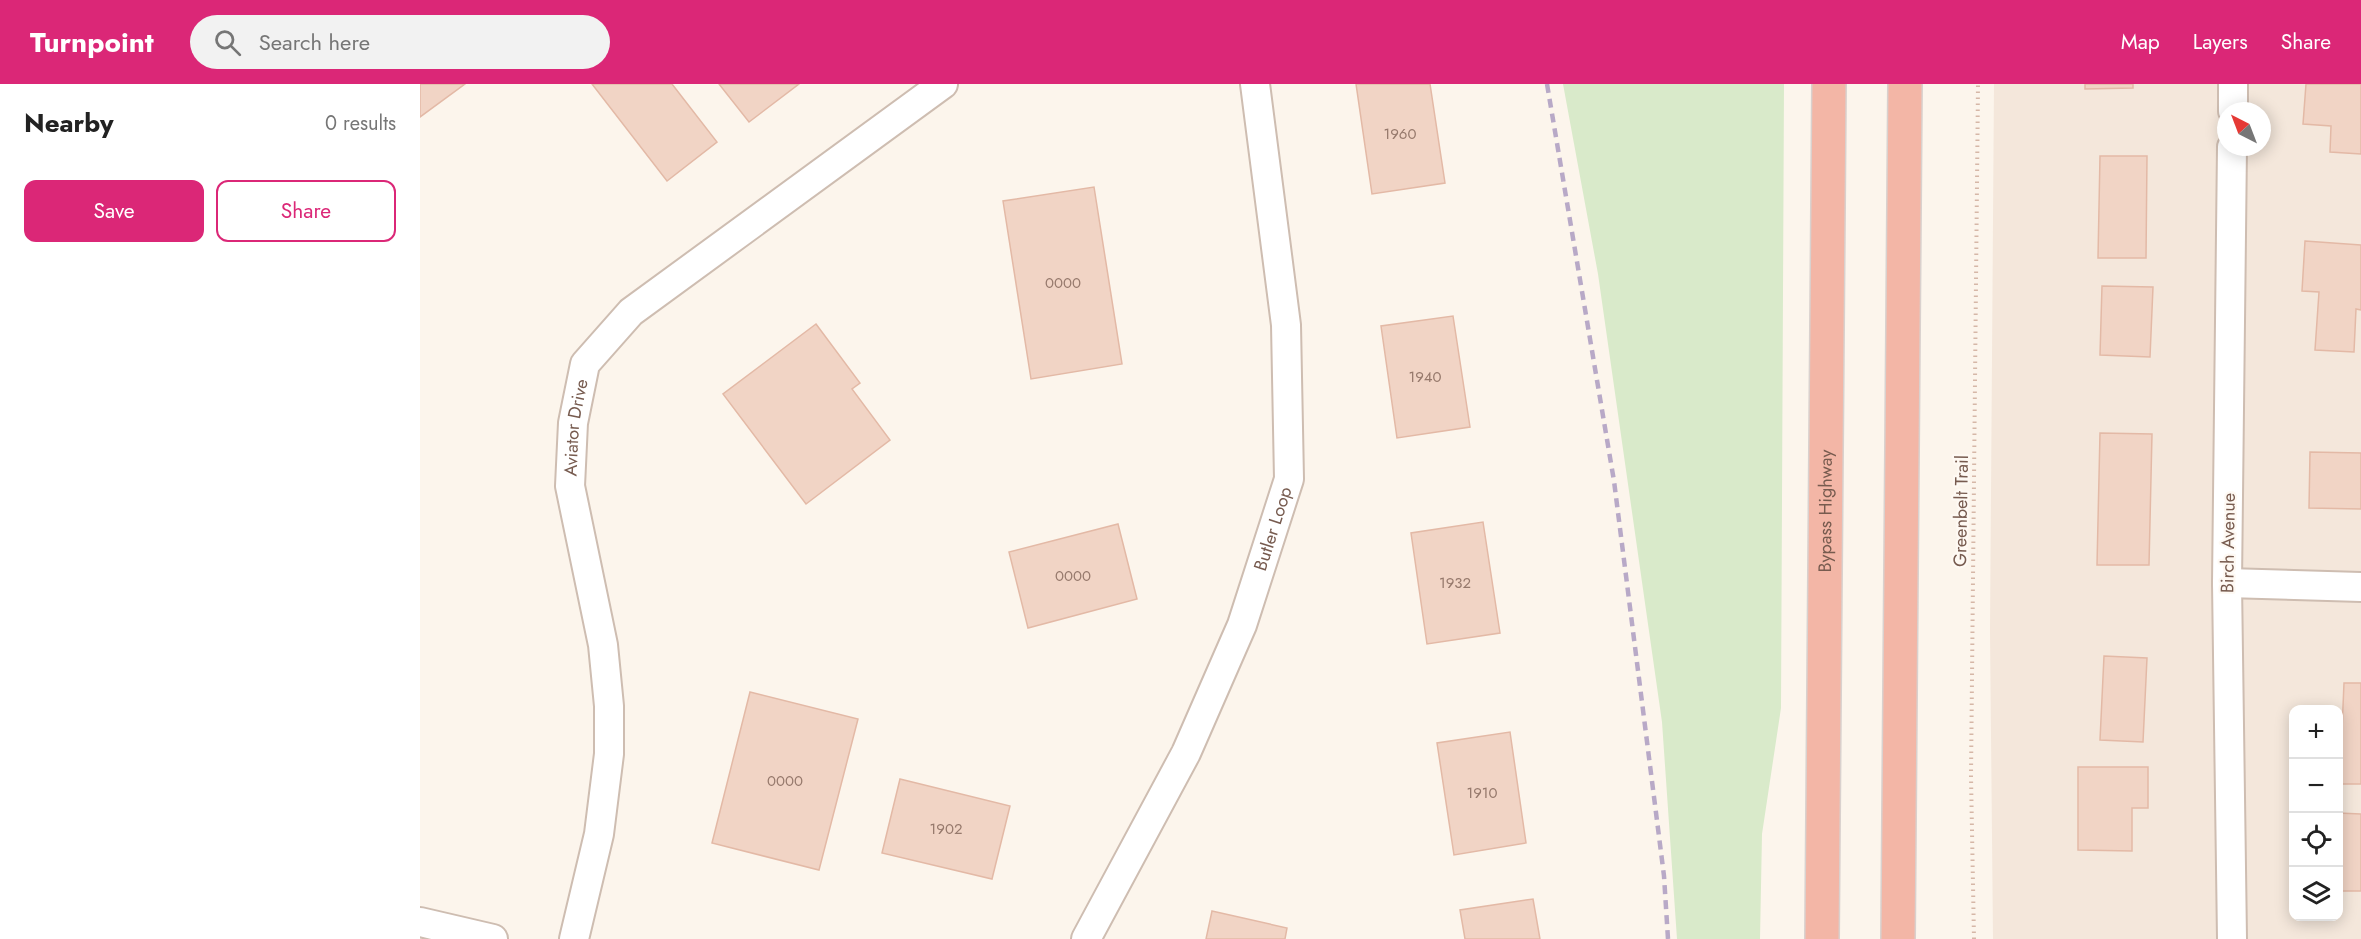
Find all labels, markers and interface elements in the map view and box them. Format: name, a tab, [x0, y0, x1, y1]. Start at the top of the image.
search box	[190, 15, 610, 69]
text: Turnpoint	[30, 22, 154, 63]
icon: search	[211, 26, 244, 59]
text: Search here	[259, 26, 370, 58]
text: Map	[2121, 27, 2160, 57]
text: Layers	[2193, 27, 2248, 57]
text: Share	[2281, 27, 2331, 57]
north arrow	[2217, 102, 2271, 156]
text: Nearby	[24, 104, 113, 142]
text: 0 results	[325, 109, 396, 138]
house number: 1960	[1383, 123, 1417, 145]
button: Save	[24, 180, 204, 242]
button: Share	[216, 180, 396, 242]
house number: 0000	[1045, 272, 1081, 294]
house number: 1940	[1408, 366, 1442, 388]
street label: Aviator Drive	[557, 377, 595, 477]
street label: Bypass Highway	[1812, 449, 1839, 573]
street label: Greenbelt Trail	[1947, 455, 1975, 567]
street label: Butler Loop	[1247, 483, 1299, 574]
street label: Birch Avenue	[2214, 493, 2242, 593]
house number: 0000	[1055, 565, 1091, 587]
house number: 1932	[1439, 572, 1471, 594]
map controls	[2289, 705, 2343, 921]
button: +	[2289, 705, 2343, 759]
button: −	[2289, 759, 2343, 813]
house number: 0000	[767, 770, 803, 792]
house number: 1910	[1466, 782, 1498, 804]
button: locate	[2289, 813, 2343, 867]
house number: 1902	[930, 818, 962, 840]
button: layers	[2289, 867, 2343, 921]

